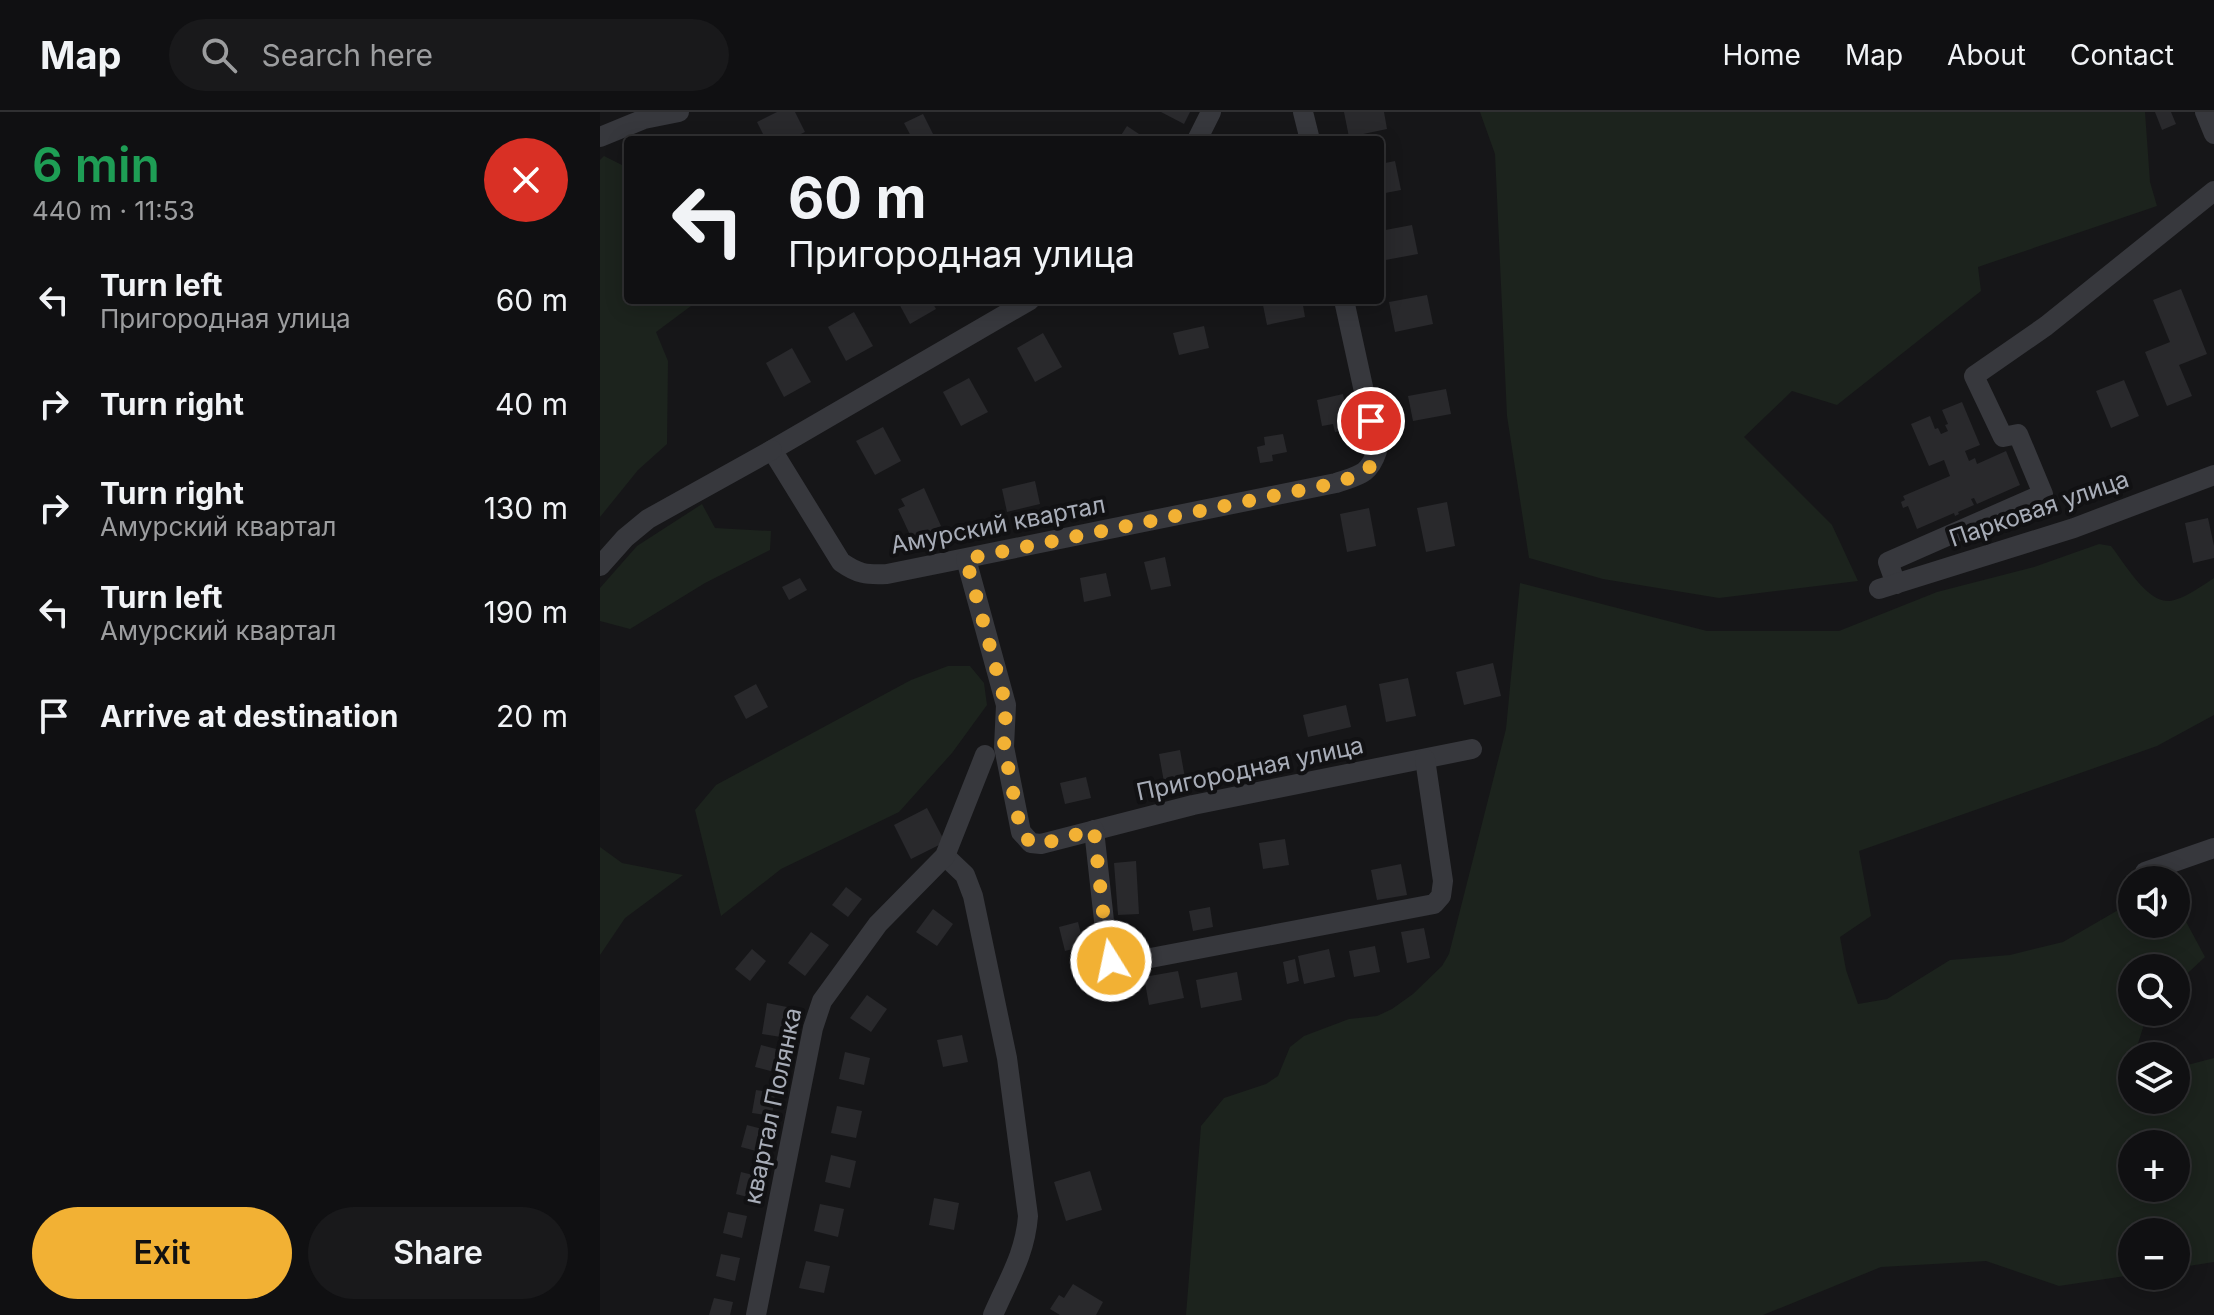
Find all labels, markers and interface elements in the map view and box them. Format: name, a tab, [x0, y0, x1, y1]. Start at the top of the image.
search box	[169, 19, 729, 91]
text: Map	[40, 32, 121, 78]
icon: search	[197, 33, 241, 77]
text: Search here	[261, 37, 433, 73]
text: Home	[1722, 38, 1801, 72]
text: Map	[1845, 38, 1903, 72]
text: About	[1947, 38, 2026, 72]
text: Contact	[2070, 38, 2174, 72]
text: 6 min	[32, 135, 160, 194]
button: close	[484, 138, 568, 222]
text: 60 m	[788, 164, 927, 232]
icon: left	[656, 168, 760, 272]
text: 440 m · 11:53	[32, 195, 195, 226]
text: Пригородная улица	[788, 232, 1135, 276]
text: Turn left	[100, 267, 222, 303]
icon: left	[32, 278, 76, 322]
text: 60 m	[496, 282, 568, 318]
text: Пригородная улица	[100, 303, 351, 334]
icon: right	[32, 382, 76, 426]
text: Turn right	[100, 386, 244, 422]
text: 40 m	[495, 386, 568, 422]
pin	[1337, 387, 1405, 455]
icon: arrive	[1349, 399, 1393, 443]
street label: Парковая улица	[1945, 464, 2133, 553]
text: Turn right	[100, 475, 244, 511]
icon: right	[32, 486, 76, 530]
street label: Амурский квартал	[888, 489, 1108, 560]
text: 130 m	[484, 490, 568, 526]
text: Амурский квартал	[100, 511, 336, 542]
text: Turn left	[100, 579, 222, 615]
icon: left	[32, 590, 76, 634]
text: 190 m	[484, 594, 568, 630]
text: Амурский квартал	[100, 615, 336, 646]
icon: arrive	[32, 694, 76, 738]
text: Arrive at destination	[100, 698, 398, 734]
text: 20 m	[496, 698, 568, 734]
street label: Пригородная улица	[1134, 730, 1366, 807]
map controls	[2118, 866, 2190, 1290]
button: sound	[2118, 866, 2190, 938]
position arrow	[1069, 919, 1153, 1003]
button: search	[2118, 954, 2190, 1026]
street label: квартал Полянка	[738, 1005, 807, 1207]
button: layers	[2118, 1042, 2190, 1114]
button: +	[2118, 1130, 2190, 1202]
button: Exit	[32, 1207, 292, 1299]
button: Share	[308, 1207, 568, 1299]
button: −	[2118, 1218, 2190, 1290]

